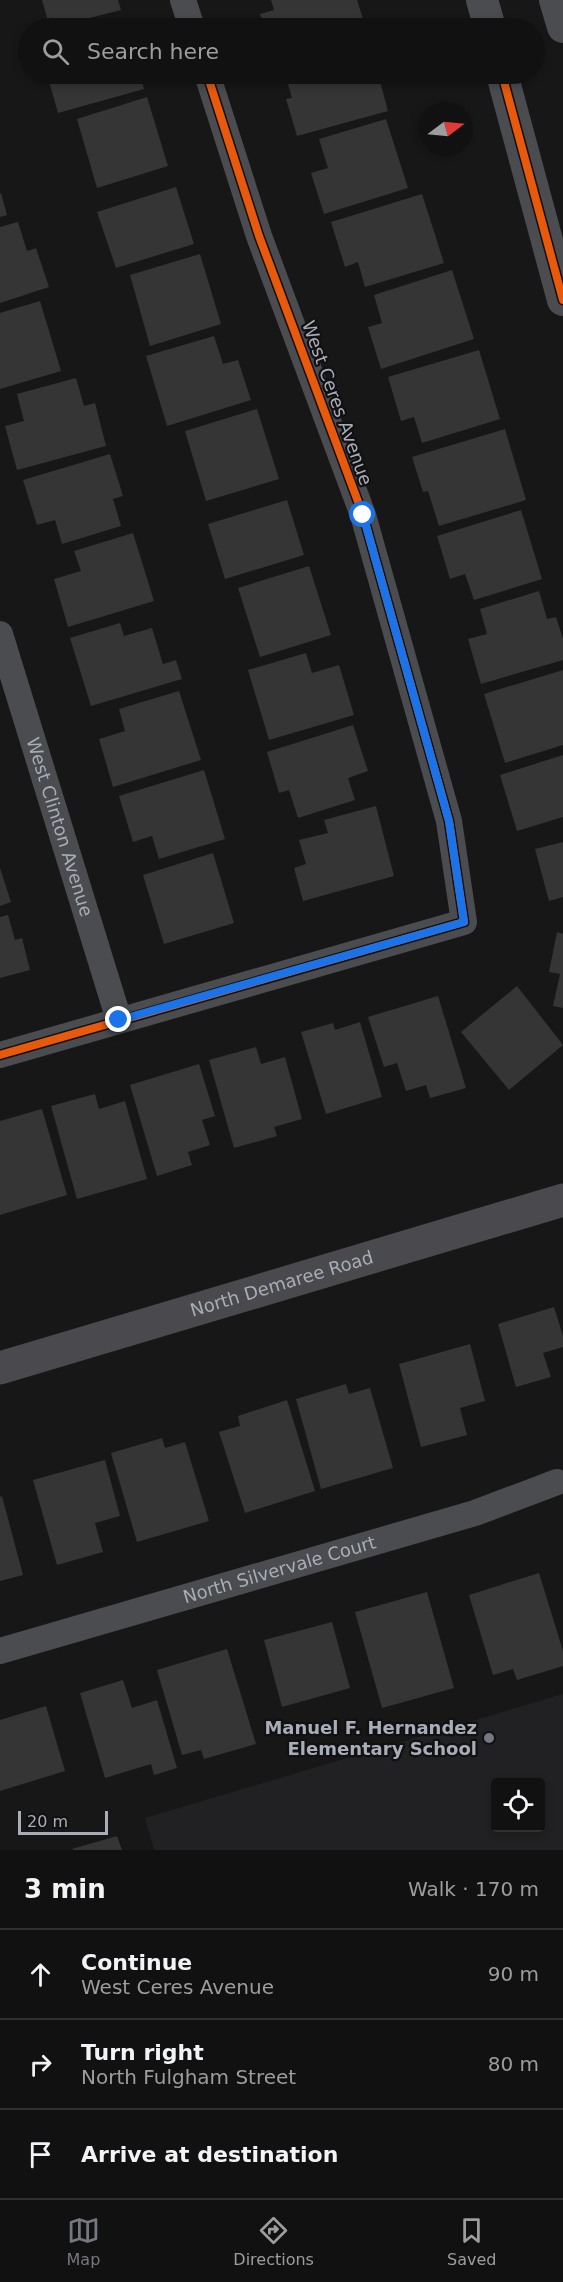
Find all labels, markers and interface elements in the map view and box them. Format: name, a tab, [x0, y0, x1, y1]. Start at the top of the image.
search box	[18, 18, 545, 84]
icon: search	[39, 35, 72, 68]
text: Search here	[87, 39, 219, 64]
north arrow	[419, 102, 473, 156]
street label: West Ceres Avenue	[298, 318, 377, 488]
route start	[349, 501, 375, 527]
street label: West Clinton Avenue	[23, 735, 97, 919]
route end	[105, 1006, 131, 1032]
street label: North Demaree Road	[188, 1246, 375, 1321]
street label: North Silvervale Court	[180, 1531, 378, 1607]
place label: Manuel F. Hernandez Elementary School	[264, 1717, 477, 1759]
marker: Manuel F. Hernandez Elementary School	[482, 1731, 496, 1745]
map controls	[491, 1778, 545, 1832]
button: locate	[491, 1778, 545, 1832]
scale bar	[18, 1808, 108, 1836]
text: 20 m	[27, 1812, 68, 1831]
text: 3 min	[24, 1874, 106, 1904]
text: Walk · 170 m	[408, 1877, 539, 1901]
text: Continue	[81, 1950, 192, 1975]
icon: ahead	[24, 1958, 57, 1991]
text: 90 m	[488, 1962, 539, 1986]
text: West Ceres Avenue	[81, 1975, 274, 1999]
text: Turn right	[81, 2040, 204, 2065]
icon: right	[24, 2048, 57, 2081]
text: 80 m	[488, 2052, 539, 2076]
text: North Fulgham Street	[81, 2065, 296, 2089]
icon: arrive	[24, 2138, 57, 2171]
text: Arrive at destination	[81, 2142, 338, 2167]
tab: Map	[67, 2214, 100, 2269]
tab: Directions	[233, 2214, 314, 2269]
tab: Saved	[447, 2214, 496, 2269]

